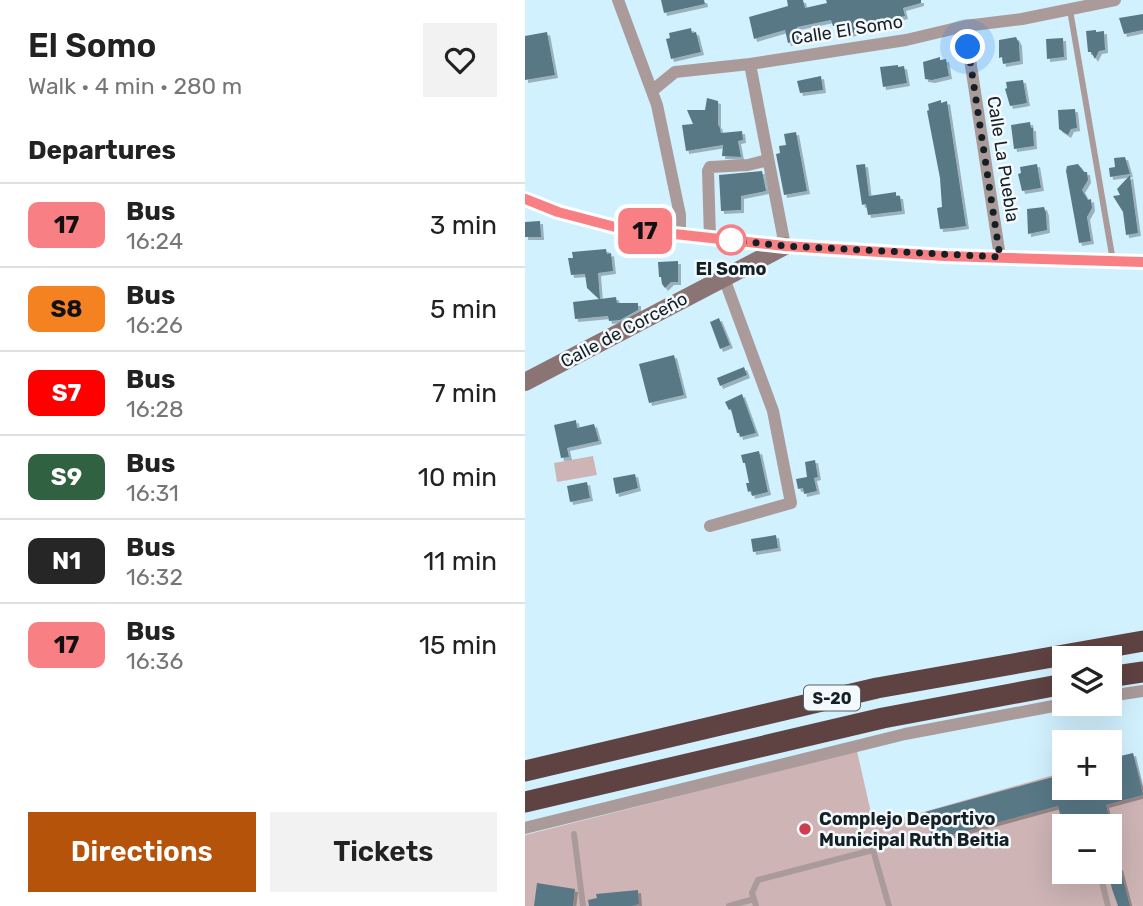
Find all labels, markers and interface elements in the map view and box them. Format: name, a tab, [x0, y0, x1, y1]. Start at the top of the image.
street label: Calle El Somo	[790, 10, 904, 50]
button: heart	[423, 23, 497, 97]
text: El Somo	[28, 26, 156, 65]
your location	[950, 29, 985, 64]
text: Walk · 4 min · 280 m	[28, 72, 242, 100]
street label: Calle La Puebla	[982, 94, 1024, 224]
text: Departures	[28, 135, 176, 166]
text: Bus	[126, 196, 175, 227]
line badge: 17	[613, 208, 677, 254]
text: 3 min	[430, 210, 497, 241]
text: 17	[54, 211, 79, 239]
text: 17	[632, 217, 658, 245]
marker: El Somo	[716, 225, 746, 255]
text: 16:24	[126, 227, 183, 255]
place label: El Somo	[696, 258, 766, 280]
text: Bus	[126, 280, 175, 311]
street label: Calle de Corceño	[557, 287, 691, 373]
text: 5 min	[430, 294, 497, 325]
text: S8	[50, 295, 83, 323]
text: 16:26	[126, 311, 183, 339]
text: Bus	[126, 364, 175, 395]
text: 7 min	[432, 378, 497, 409]
text: S7	[52, 379, 81, 407]
text: 16:28	[126, 395, 184, 423]
text: Bus	[126, 448, 175, 479]
text: 10 min	[418, 462, 497, 493]
text: S9	[51, 463, 82, 491]
text: 16:31	[126, 479, 179, 507]
text: Bus	[126, 532, 175, 563]
text: 11 min	[423, 546, 497, 577]
text: N1	[52, 547, 81, 575]
text: 16:32	[126, 563, 183, 591]
text: Bus	[126, 616, 175, 647]
text: 15 min	[419, 630, 497, 661]
text: 17	[54, 631, 79, 659]
map controls	[1052, 646, 1122, 884]
button: layers	[1052, 646, 1122, 716]
text: 16:36	[126, 647, 183, 675]
road number: S-20	[804, 685, 860, 710]
button: +	[1052, 730, 1122, 800]
place label: Complejo Deportivo Municipal Ruth Beitia	[819, 808, 1010, 851]
button: Directions	[28, 812, 256, 892]
button: Tickets	[270, 812, 497, 892]
button: −	[1052, 814, 1122, 884]
marker: Complejo Deportivo Municipal Ruth Beitia	[797, 821, 813, 837]

